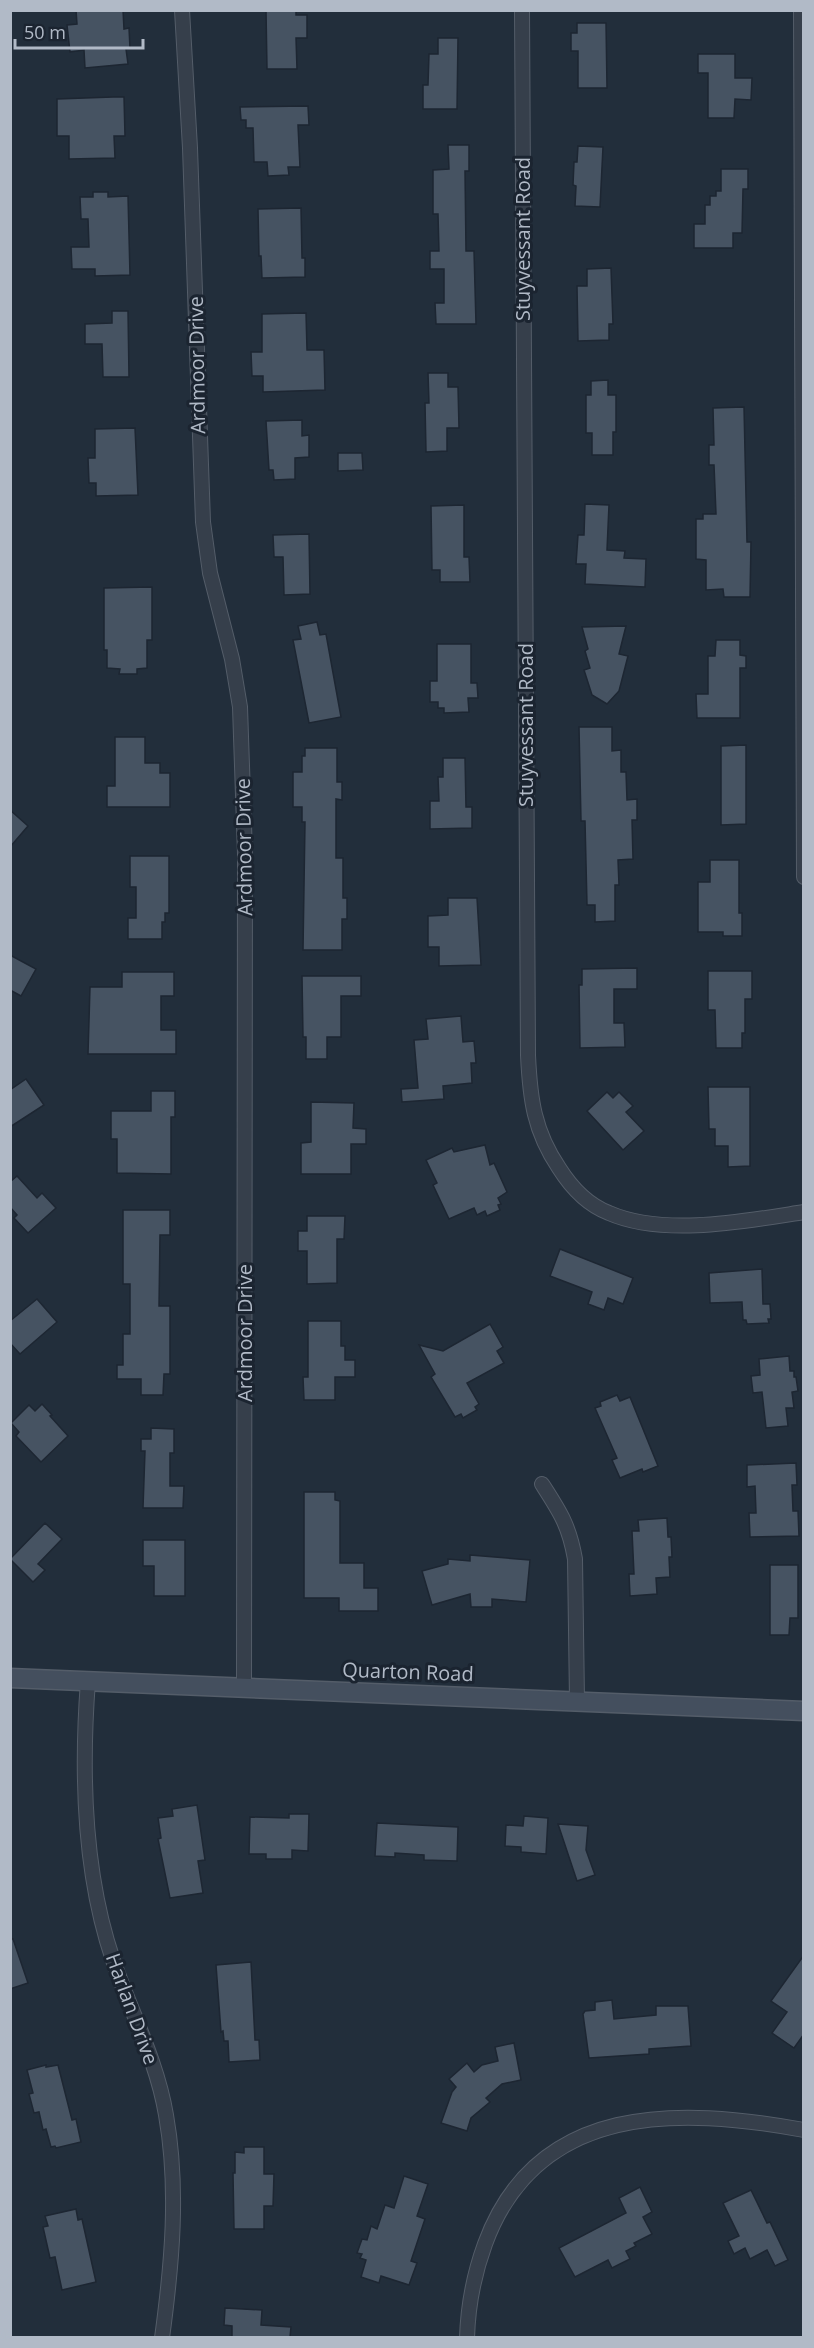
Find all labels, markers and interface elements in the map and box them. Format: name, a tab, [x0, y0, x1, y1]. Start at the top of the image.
scale bar	[15, 12, 142, 50]
text: 50 m	[24, 20, 66, 44]
street label: Stuyvessant Road	[509, 157, 536, 321]
street label: Ardmoor Drive	[182, 296, 211, 434]
street label: Stuyvessant Road	[512, 643, 539, 807]
street label: Ardmoor Drive	[229, 778, 258, 916]
street label: Ardmoor Drive	[231, 1264, 258, 1402]
street label: Quarton Road	[342, 1656, 474, 1687]
street label: Harlan Drive	[100, 1949, 165, 2068]

